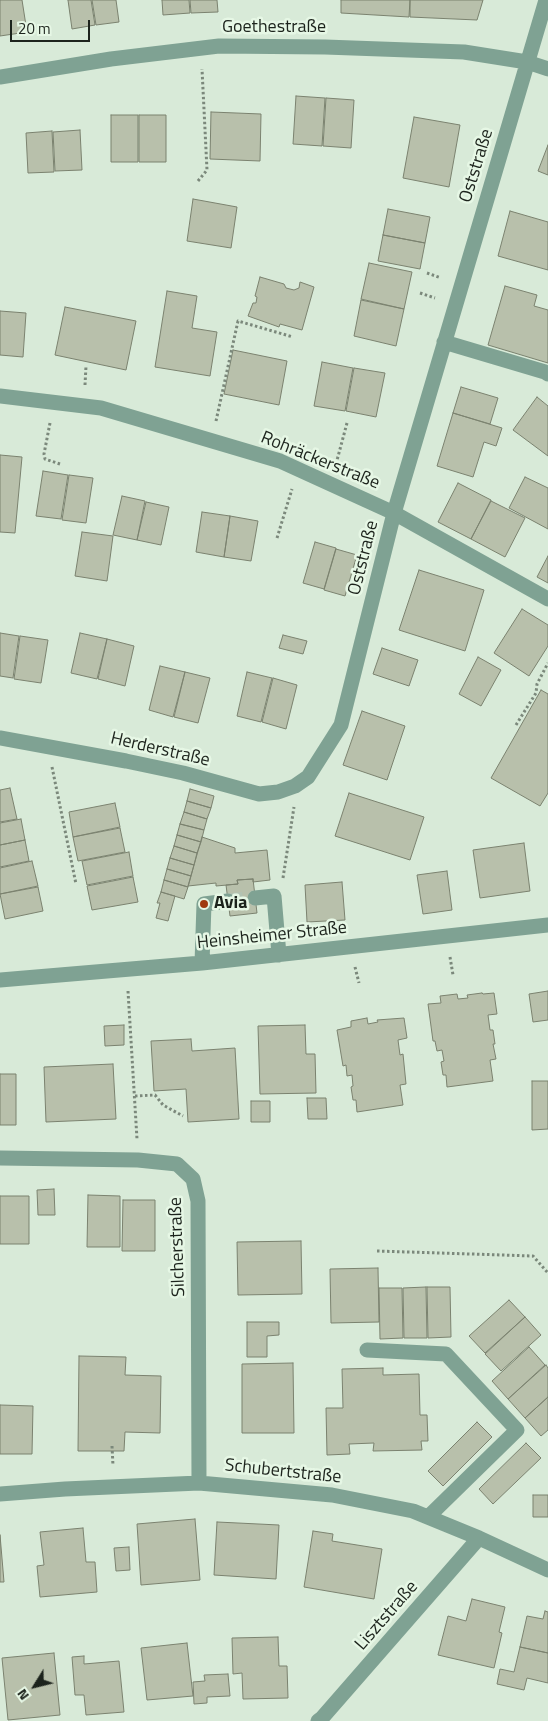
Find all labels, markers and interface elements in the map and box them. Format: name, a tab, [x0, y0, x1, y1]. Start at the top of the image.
scale bar	[12, 10, 92, 42]
text: 20 m	[18, 17, 51, 40]
street label: Goethestraße	[222, 17, 326, 39]
street label: Oststraße	[456, 127, 498, 205]
street label: Rohräckerstraße	[257, 427, 383, 495]
street label: Oststraße	[344, 519, 384, 597]
street label: Herderstraße	[108, 728, 212, 772]
place label: Avia	[214, 893, 247, 915]
marker: Avia	[198, 898, 210, 910]
street label: Heinsheimer Straße	[196, 917, 348, 955]
street label: Silcherstraße	[165, 1197, 191, 1297]
street label: Schubertstraße	[224, 1455, 342, 1489]
street label: Lisztstraße	[351, 1577, 423, 1655]
north arrow	[10, 1661, 60, 1711]
text: N	[11, 1685, 34, 1705]

